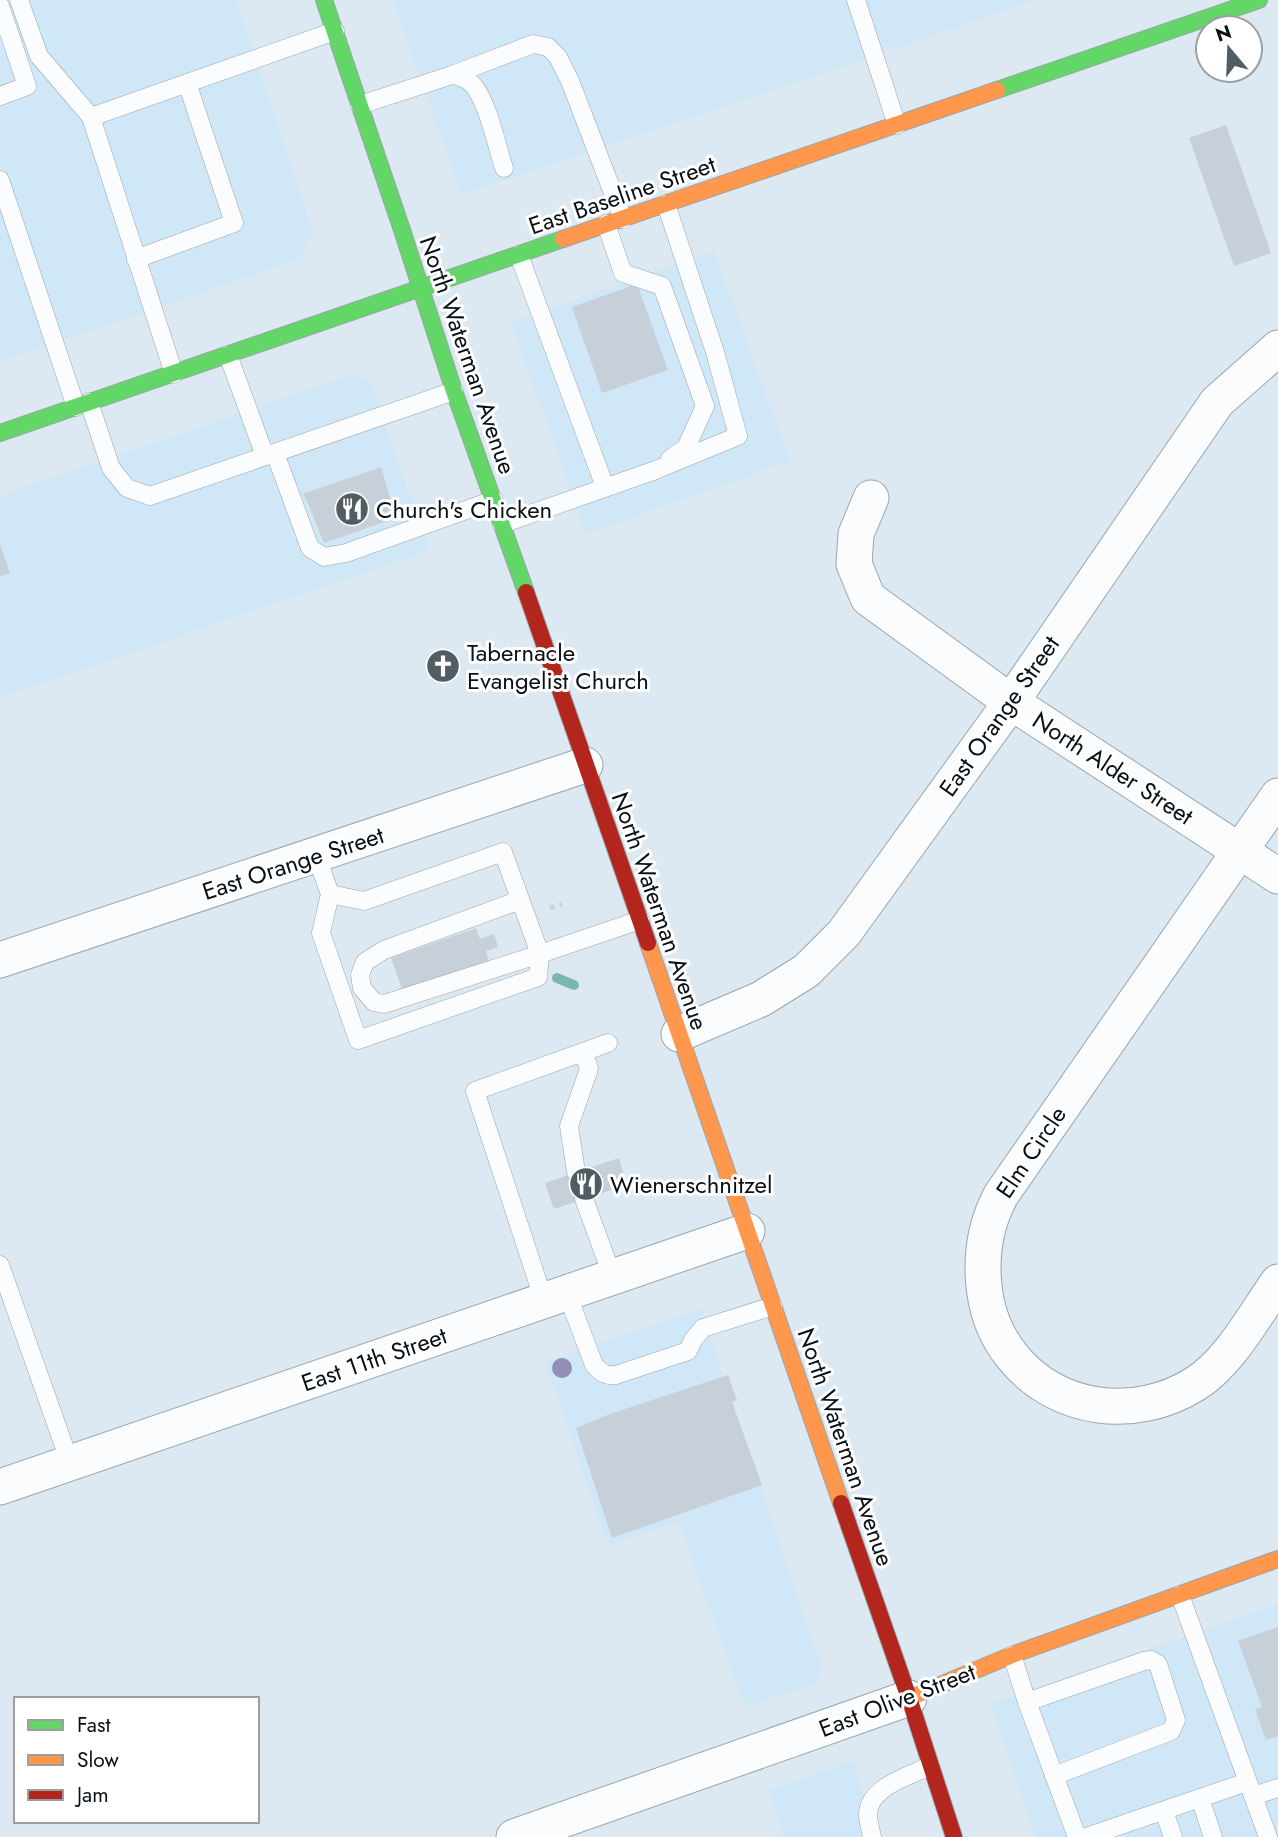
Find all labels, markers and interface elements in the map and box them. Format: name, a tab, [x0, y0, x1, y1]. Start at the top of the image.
north arrow	[1194, 14, 1264, 84]
text: N	[1212, 18, 1235, 49]
street label: East Baseline Street	[524, 147, 720, 243]
street label: North Waterman Avenue	[411, 231, 525, 479]
restaurant icon: Church's Chicken	[333, 490, 371, 528]
place label: Church's Chicken	[376, 492, 552, 527]
street label: East Orange Street	[930, 628, 1068, 804]
place label: Tabernacle Evangelist Church	[467, 635, 649, 698]
church icon: Tabernacle Evangelist Church	[424, 647, 462, 685]
street label: North Alder Street	[1026, 703, 1201, 833]
street label: North Waterman Avenue	[603, 787, 717, 1035]
street label: East Orange Street	[198, 817, 389, 909]
street label: Elm Circle	[987, 1099, 1075, 1205]
restaurant icon: Wienerschnitzel	[567, 1165, 605, 1203]
place label: Wienerschnitzel	[610, 1167, 772, 1202]
street label: East 11th Street	[297, 1318, 452, 1400]
street label: North Waterman Avenue	[789, 1323, 903, 1571]
street label: East Olive Street	[814, 1654, 981, 1746]
legend	[14, 1697, 259, 1823]
text: Fast	[77, 1710, 110, 1740]
text: Slow	[77, 1745, 119, 1775]
text: Jam	[74, 1780, 109, 1810]

